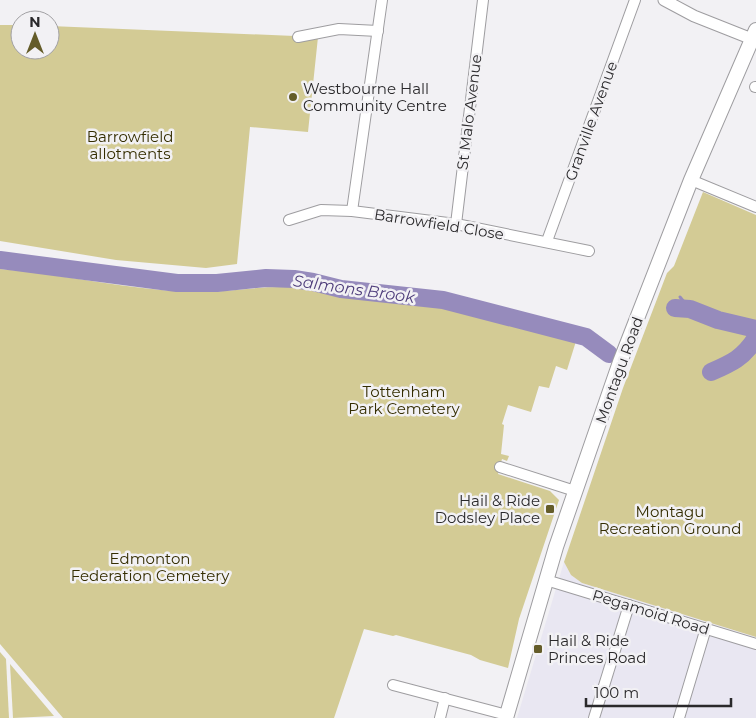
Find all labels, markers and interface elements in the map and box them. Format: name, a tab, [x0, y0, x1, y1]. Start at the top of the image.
north arrow	[10, 10, 60, 60]
text: N	[29, 13, 41, 31]
street label: St Malo Avenue	[452, 53, 486, 171]
street label: Granville Avenue	[561, 59, 621, 183]
place label: Westbourne Hall Community Centre	[303, 79, 447, 115]
marker: Westbourne Hall Community Centre	[287, 91, 299, 103]
park label: Barrowfield allotments	[87, 127, 173, 163]
street label: Barrowfield Close	[373, 204, 505, 244]
water label: Salmons Brook	[292, 271, 418, 307]
street label: Montagu Road	[591, 314, 647, 426]
park label: Tottenham Park Cemetery	[348, 382, 461, 418]
place label: Hail & Ride Dodsley Place	[435, 491, 540, 527]
park label: Montagu Recreation Ground	[599, 502, 741, 538]
marker: Hail & Ride Dodsley Place	[544, 503, 556, 515]
park label: Edmonton Federation Cemetery	[71, 549, 230, 585]
street label: Pegamoid Road	[590, 585, 712, 639]
place label: Hail & Ride Princes Road	[548, 631, 646, 667]
marker: Hail & Ride Princes Road	[532, 643, 544, 655]
scale bar	[586, 676, 731, 708]
text: 100 m	[594, 683, 639, 702]

